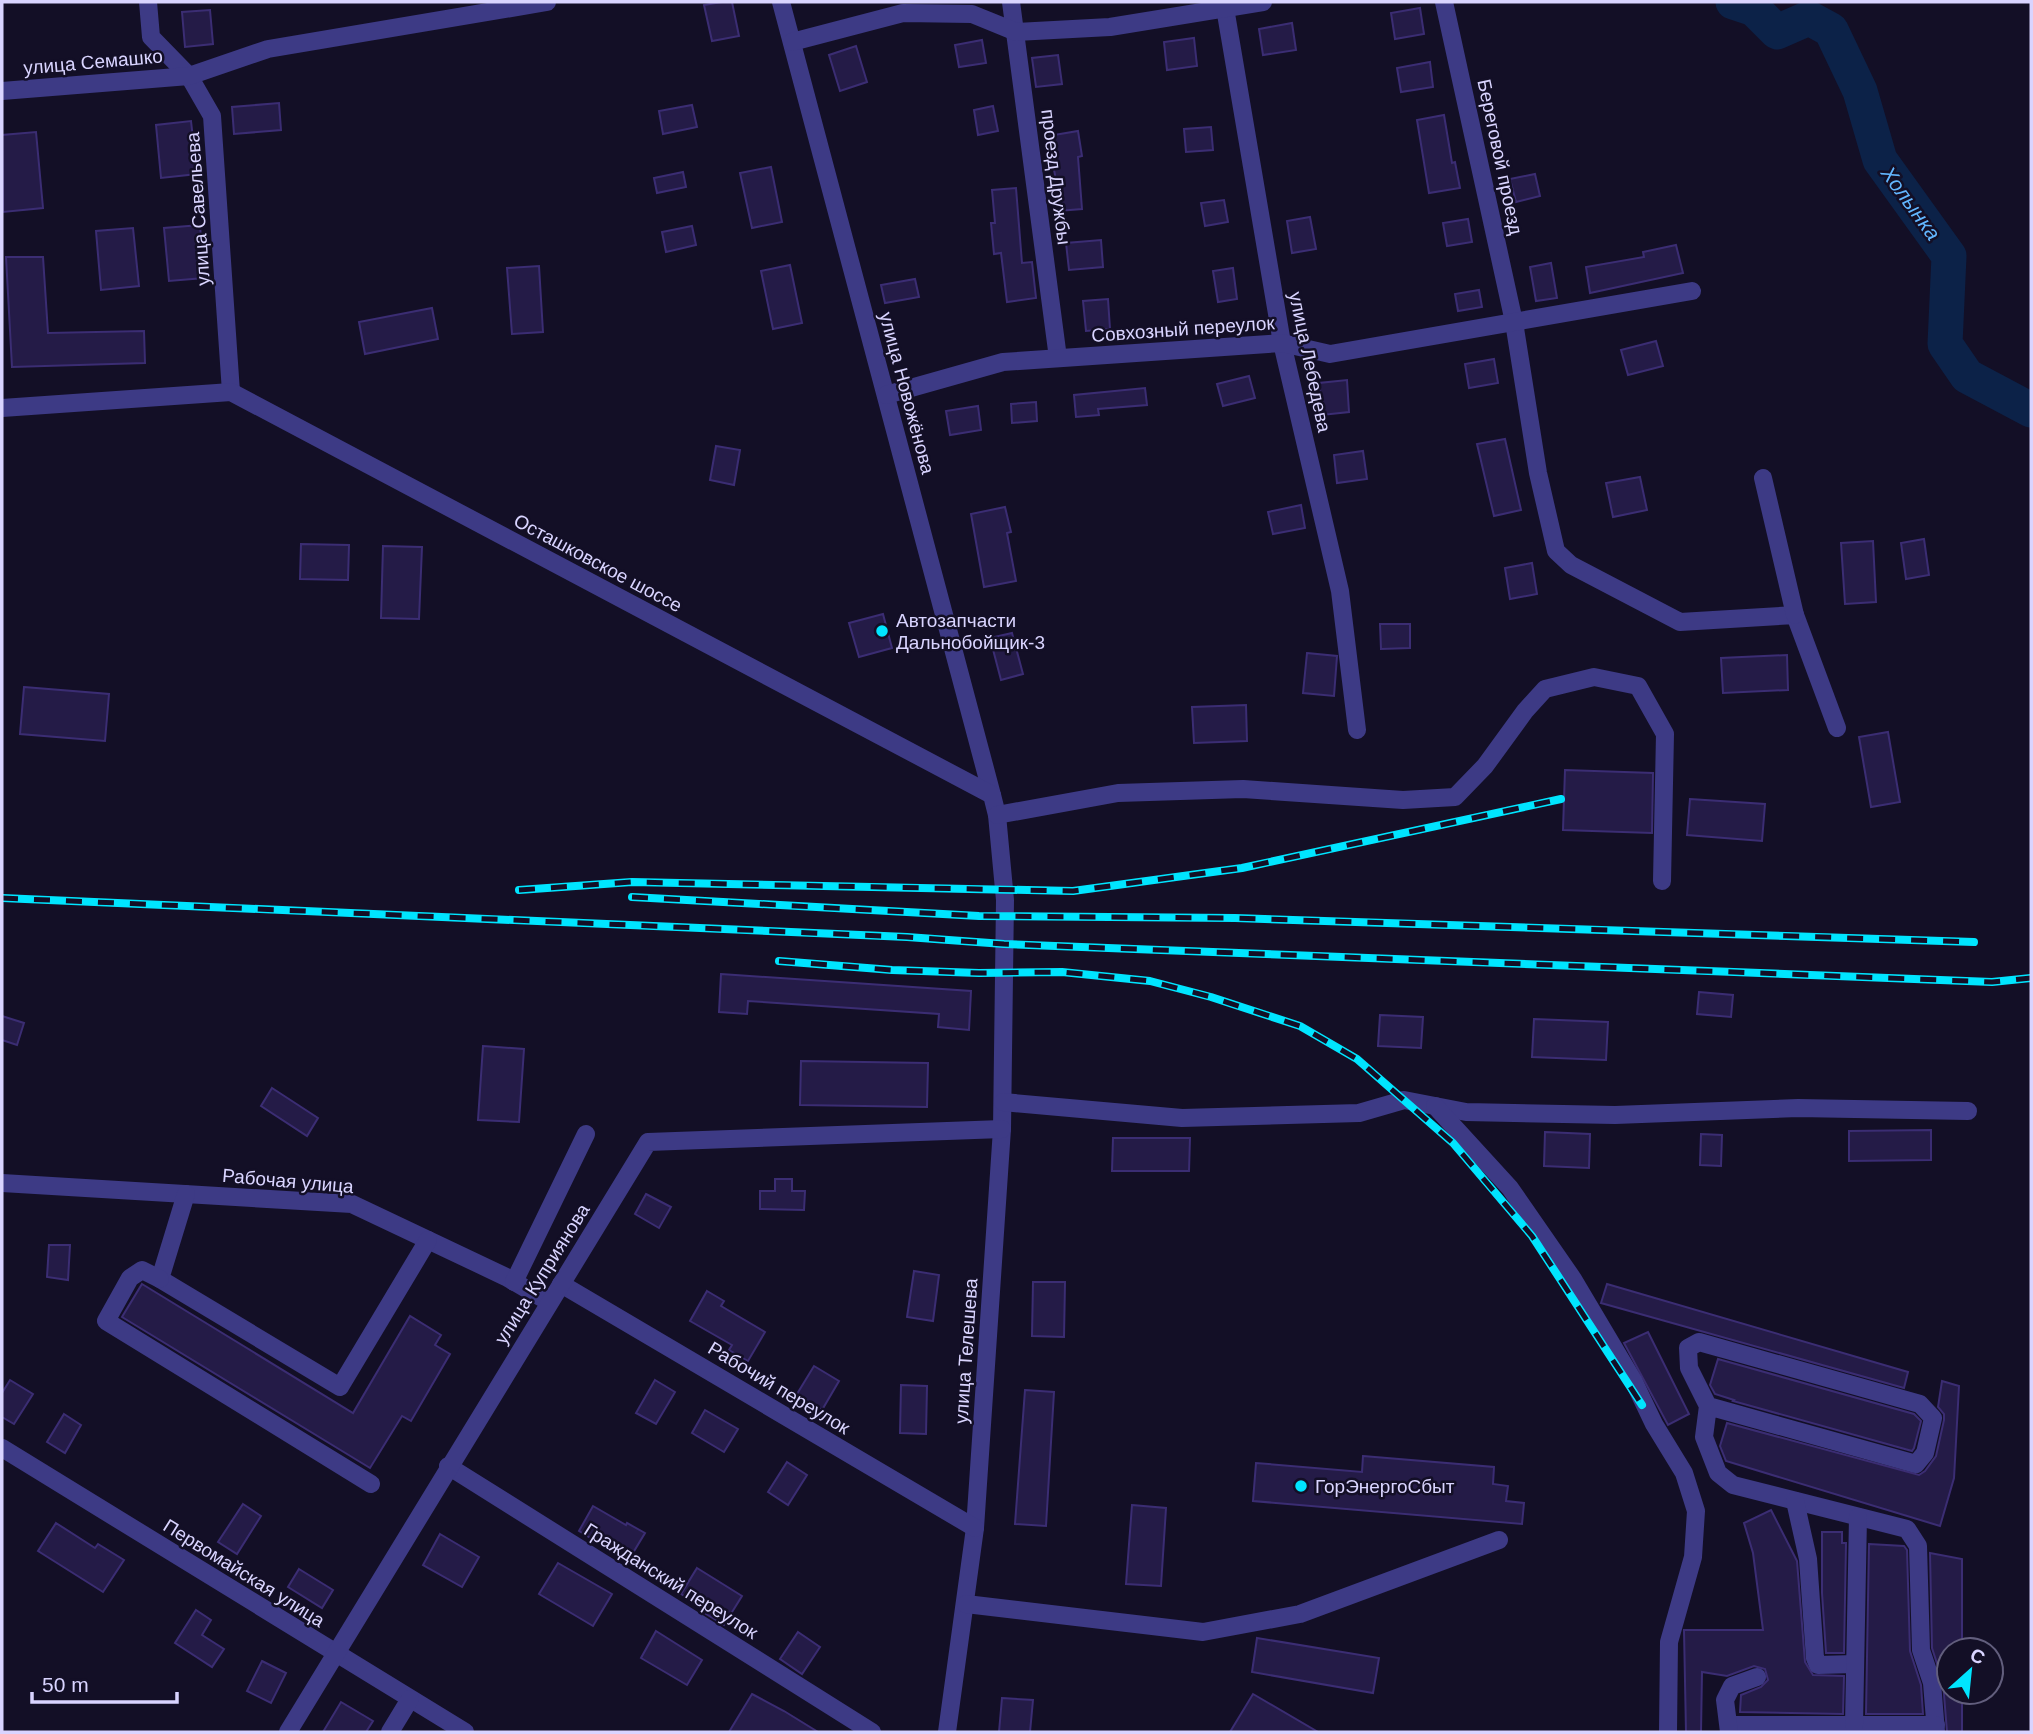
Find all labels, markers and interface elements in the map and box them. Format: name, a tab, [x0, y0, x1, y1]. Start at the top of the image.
street label: улица Семашко	[22, 45, 164, 79]
street label: Береговой проезд	[1473, 77, 1527, 237]
street label: проезд Дружбы	[1037, 108, 1075, 246]
street label: улица Савельева	[182, 131, 214, 286]
water label: Холынка	[1876, 161, 1945, 244]
street label: улица Лебедева	[1285, 290, 1335, 435]
street label: улица Новожёнова	[875, 310, 939, 477]
street label: Совхозный переулок	[1091, 312, 1276, 346]
street label: Осташковское шоссе	[510, 510, 686, 616]
place label: Автозапчасти Дальнобойщик-3	[896, 610, 1045, 653]
marker: Автозапчасти Дальнобойщик-3	[874, 623, 890, 639]
street label: Рабочая улица	[221, 1165, 355, 1197]
street label: улица Куприянова	[490, 1200, 594, 1348]
street label: улица Телешева	[950, 1277, 982, 1425]
street label: Рабочий переулок	[705, 1338, 854, 1439]
place label: ГорЭнергоСбыт	[1315, 1476, 1455, 1497]
marker: ГорЭнергоСбыт	[1293, 1478, 1309, 1494]
street label: Первомайская улица	[160, 1515, 329, 1631]
street label: Гражданский переулок	[580, 1519, 762, 1643]
north arrow	[1935, 1636, 2005, 1706]
text: С	[1967, 1644, 1989, 1669]
scale bar	[32, 1660, 177, 1704]
text: 50 m	[42, 1673, 89, 1696]

